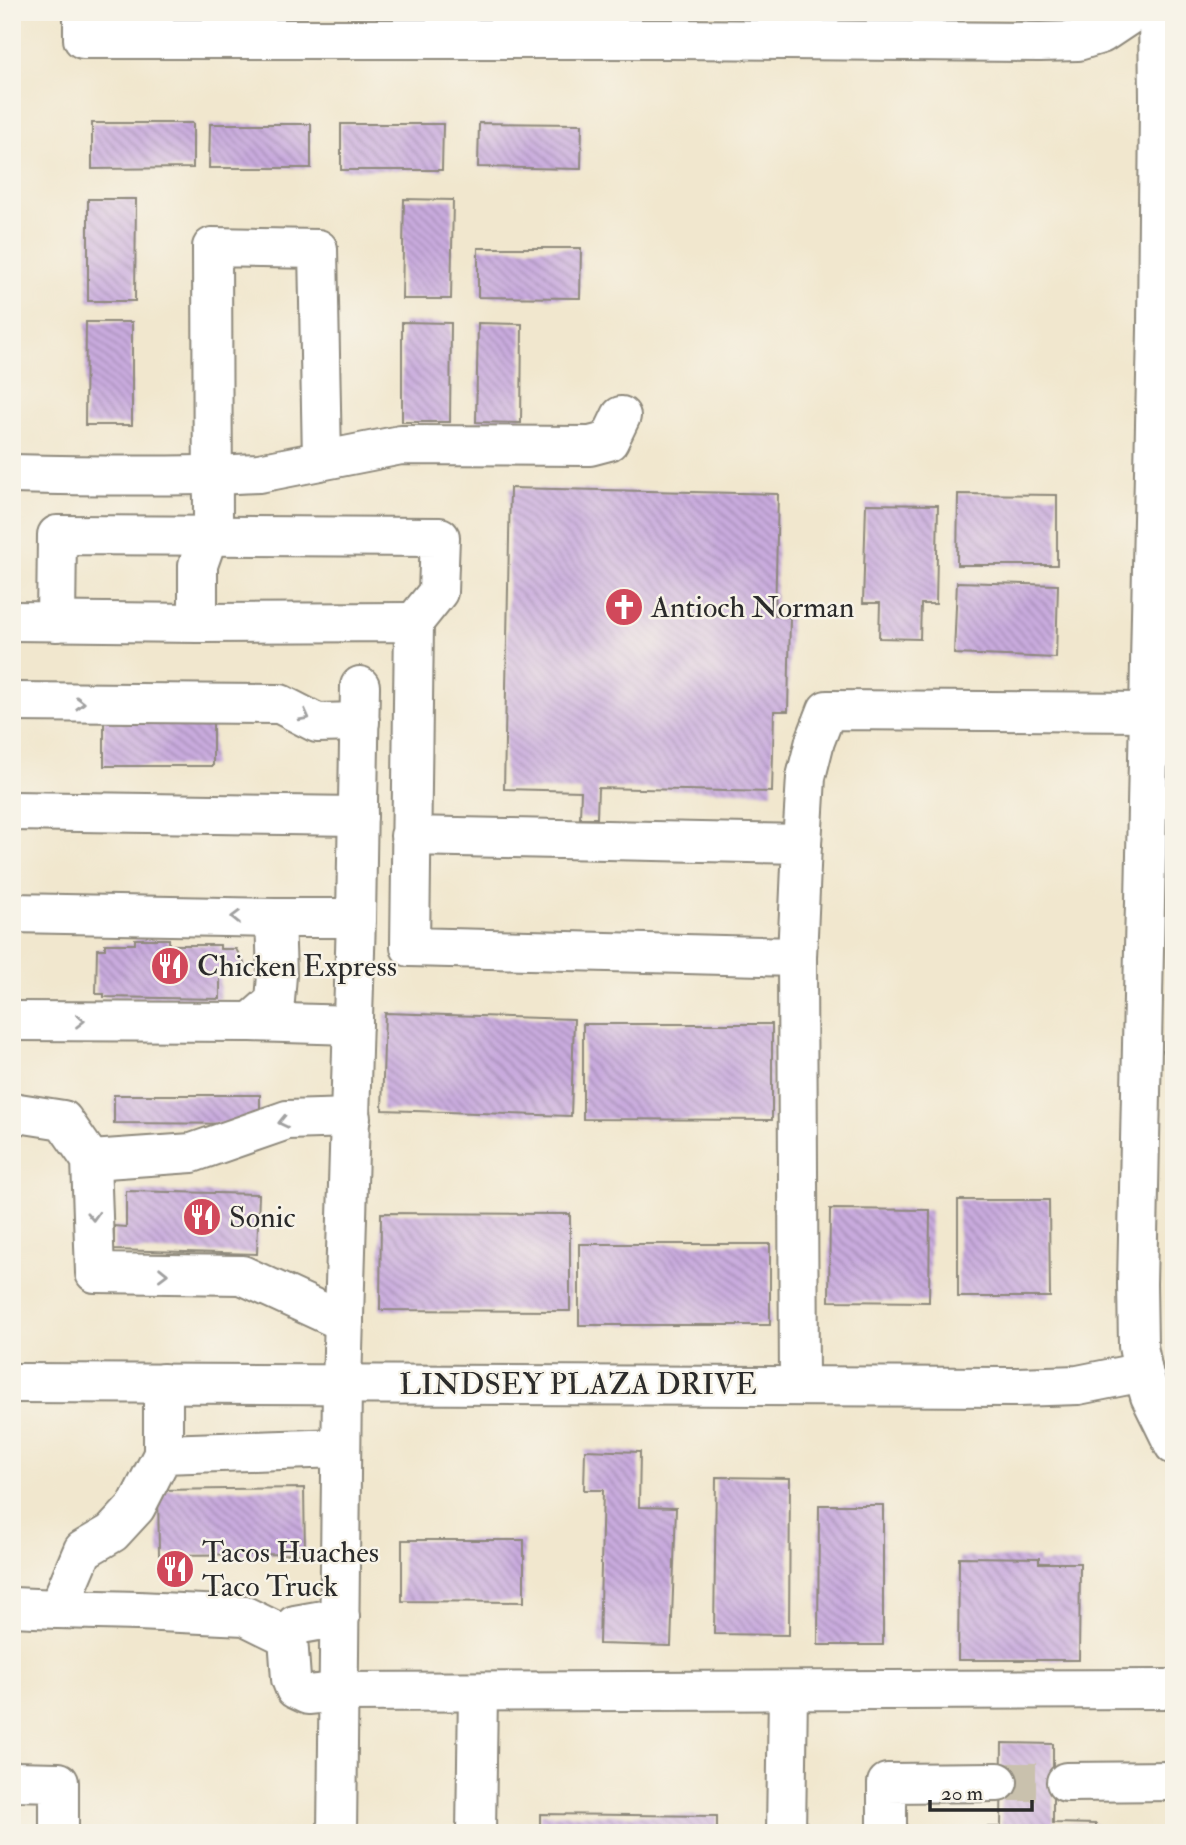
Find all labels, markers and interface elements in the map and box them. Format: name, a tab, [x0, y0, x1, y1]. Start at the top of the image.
church icon: Antioch Norman	[603, 586, 645, 628]
place label: Antioch Norman	[650, 589, 854, 626]
one-way arrow	[76, 695, 86, 711]
one-way arrow	[298, 708, 310, 722]
one-way arrow	[230, 909, 240, 925]
restaurant icon: Chicken Express	[149, 945, 191, 987]
place label: Chicken Express	[197, 948, 397, 985]
one-way arrow	[76, 1013, 86, 1029]
one-way arrow	[277, 1114, 289, 1129]
restaurant icon: Sonic	[181, 1196, 223, 1238]
place label: Sonic	[229, 1199, 296, 1236]
one-way arrow	[85, 1211, 100, 1222]
one-way arrow	[158, 1266, 169, 1282]
street label: LINDSEY PLAZA DRIVE	[399, 1366, 757, 1403]
place label: Tacos Huaches Taco Truck	[202, 1534, 379, 1605]
restaurant icon: Tacos Huaches Taco Truck	[154, 1548, 196, 1590]
scale bar	[930, 1768, 1032, 1812]
text: 20 m	[941, 1780, 983, 1807]

